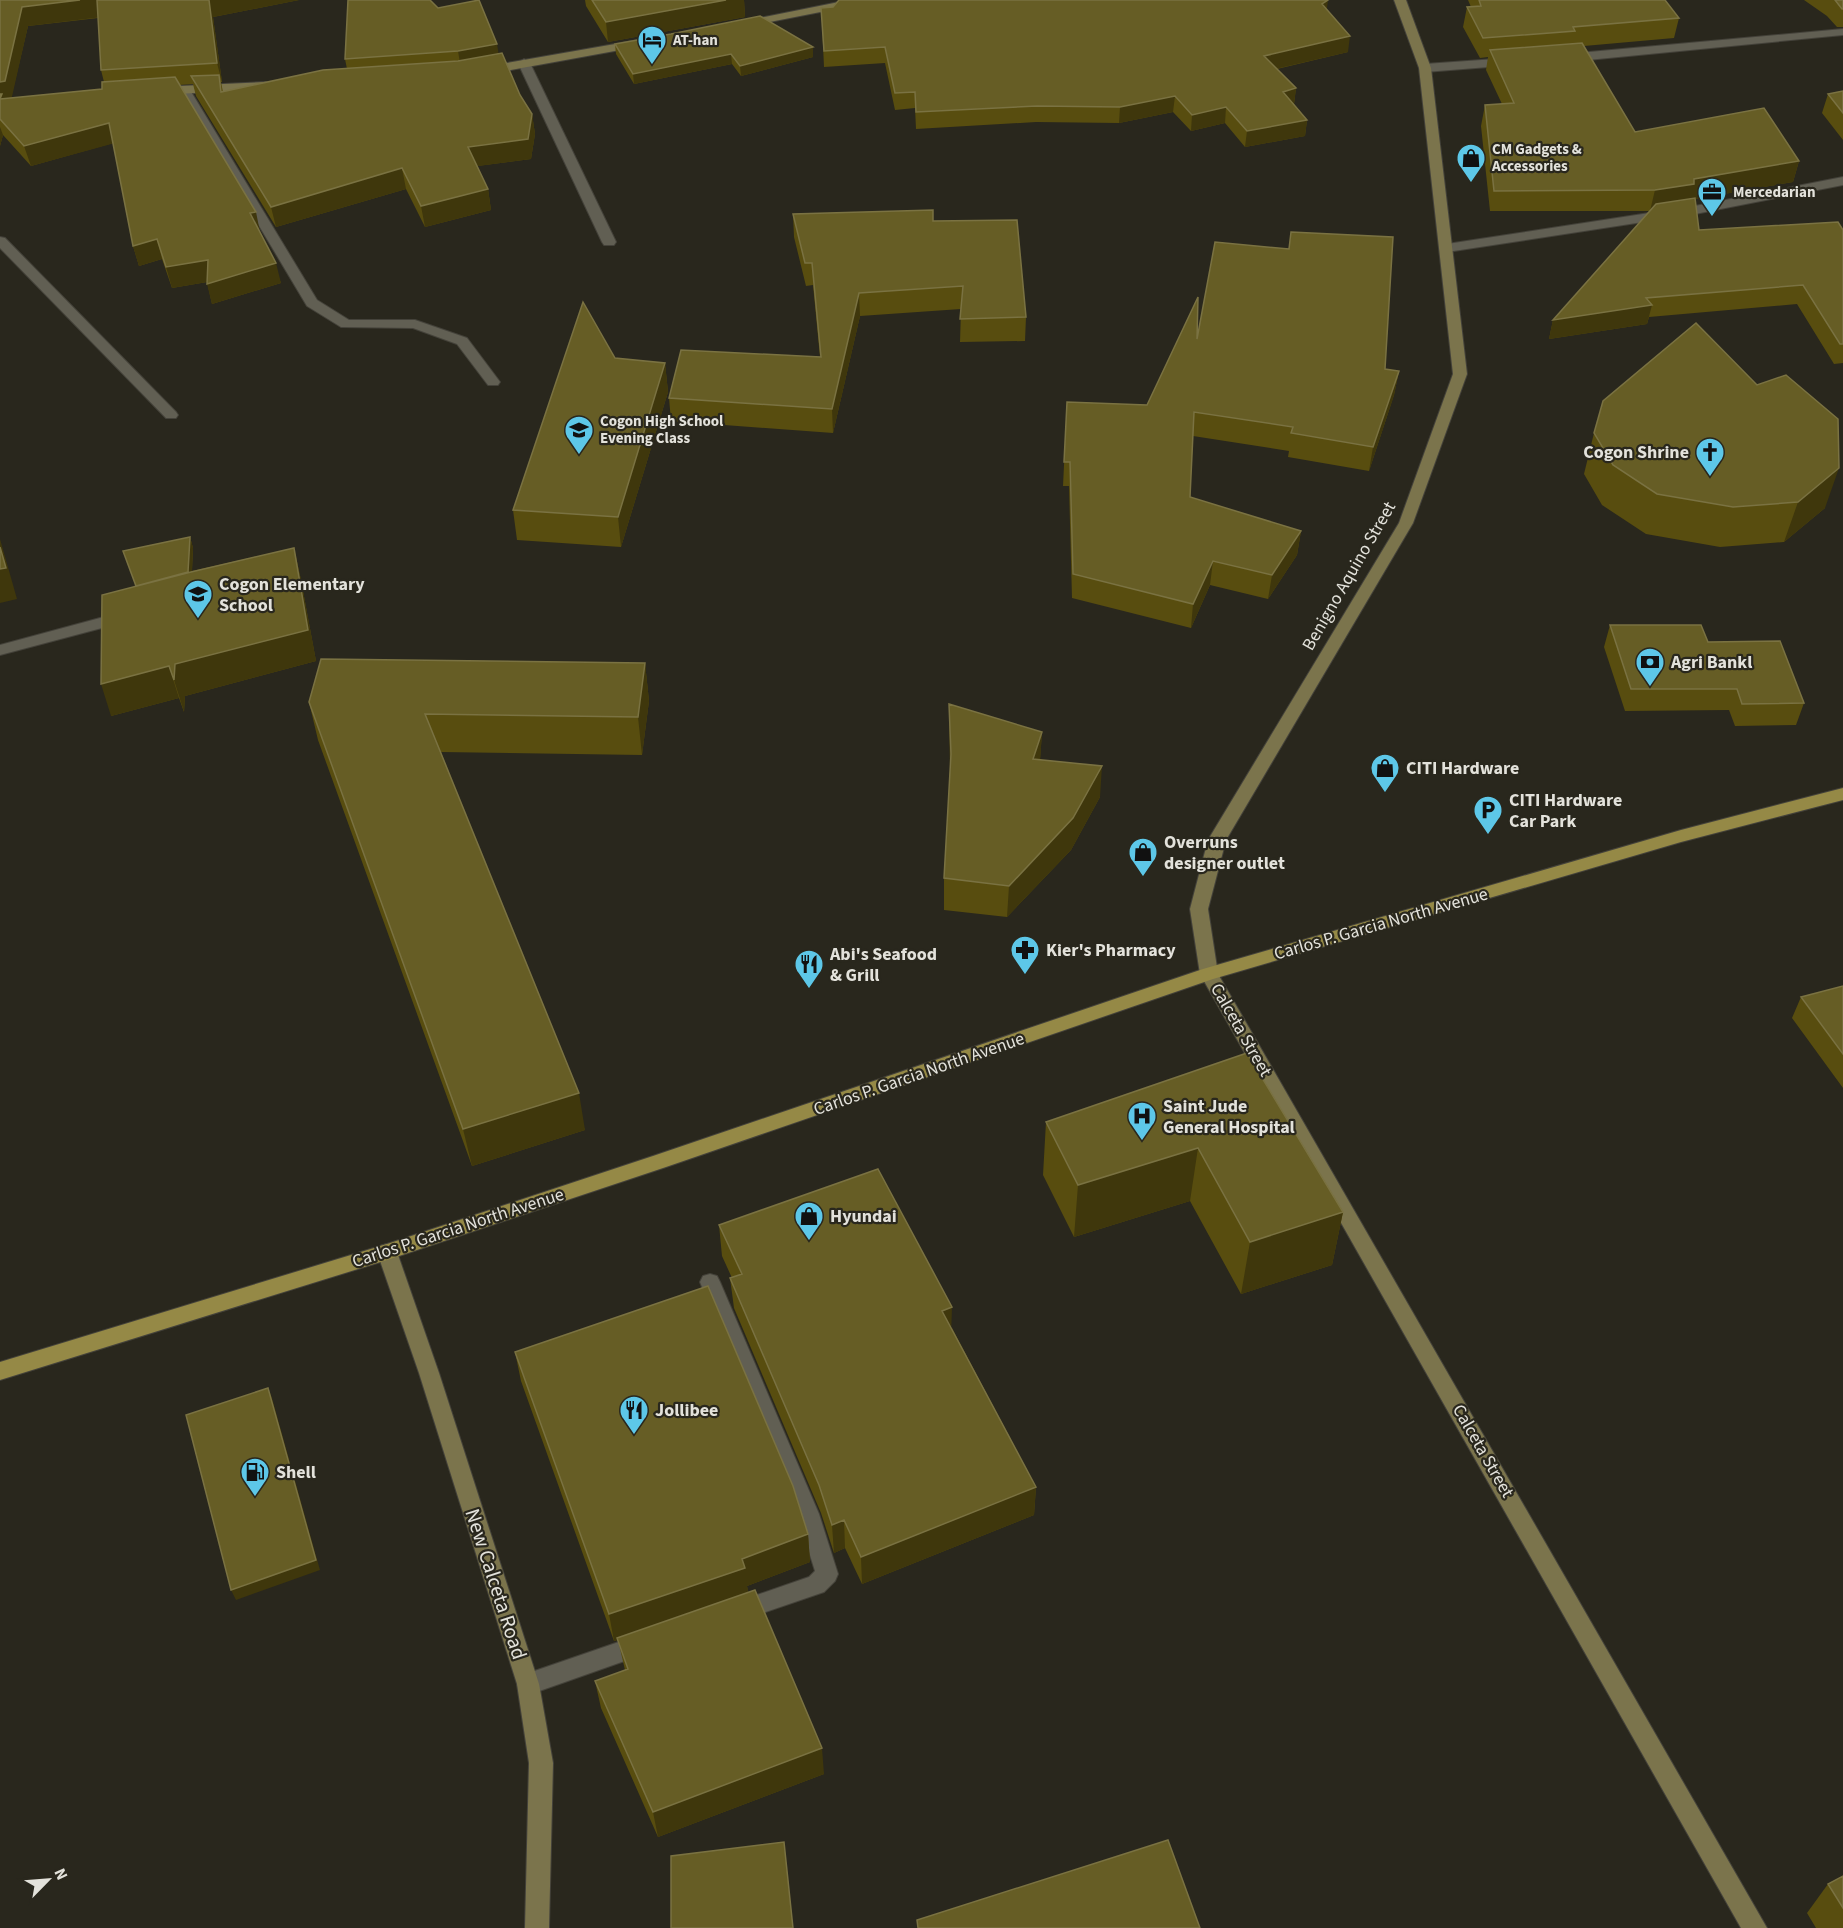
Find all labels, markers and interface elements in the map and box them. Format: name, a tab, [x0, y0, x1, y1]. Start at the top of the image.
hotel icon: AT-han	[636, 24, 668, 66]
place label: AT-han	[672, 30, 718, 51]
place label: CM Gadgets & Accessories	[1491, 139, 1582, 177]
shop icon: CM Gadgets & Accessories	[1455, 142, 1487, 184]
office icon: Mercedarian	[1696, 176, 1728, 218]
place label: Mercedarian	[1733, 182, 1816, 203]
place label: Cogon High School Evening Class	[600, 411, 724, 449]
school or university icon: Cogon High School Evening Class	[563, 414, 595, 456]
church icon: Cogon Shrine	[1694, 436, 1726, 478]
place label: Cogon Shrine	[1583, 440, 1689, 465]
street label: Benigno Aquino Street	[1296, 497, 1402, 655]
place label: Cogon Elementary School	[219, 572, 365, 618]
school or university icon: Cogon Elementary School	[182, 578, 214, 620]
bank icon: Agri Bankl	[1634, 646, 1666, 688]
place label: Agri Bankl	[1670, 650, 1752, 675]
shop icon: CITI Hardware	[1369, 752, 1401, 794]
place label: CITI Hardware	[1406, 756, 1519, 781]
place label: CITI Hardware Car Park	[1509, 788, 1622, 834]
parking icon: CITI Hardware Car Park	[1472, 794, 1504, 836]
place label: Overruns designer outlet	[1164, 830, 1285, 876]
shop icon: Overruns designer outlet	[1127, 836, 1159, 878]
street label: Carlos P. Garcia North Avenue	[1271, 881, 1491, 967]
pharmacy icon: Kier's Pharmacy	[1009, 934, 1041, 976]
place label: Kier's Pharmacy	[1046, 938, 1176, 963]
place label: Abi's Seafood & Grill	[829, 942, 937, 988]
restaurant icon: Abi's Seafood & Grill	[793, 948, 825, 990]
street label: Calceta Street	[1204, 979, 1278, 1081]
street label: Carlos P. Garcia North Avenue	[810, 1026, 1028, 1122]
place label: Saint Jude General Hospital	[1163, 1094, 1295, 1140]
hospital icon: Saint Jude General Hospital	[1126, 1100, 1158, 1142]
street label: Carlos P. Garcia North Avenue	[349, 1182, 567, 1274]
shop icon: Hyundai	[793, 1200, 825, 1242]
place label: Hyundai	[830, 1204, 897, 1229]
restaurant icon: Jollibee	[618, 1394, 650, 1436]
place label: Jollibee	[655, 1398, 718, 1423]
street label: Calceta Street	[1446, 1400, 1520, 1502]
fuel station icon: Shell	[239, 1456, 271, 1498]
place label: Shell	[276, 1460, 316, 1485]
street label: New Calceta Road	[457, 1505, 535, 1663]
north arrow	[18, 1850, 78, 1910]
text: N	[48, 1865, 73, 1884]

